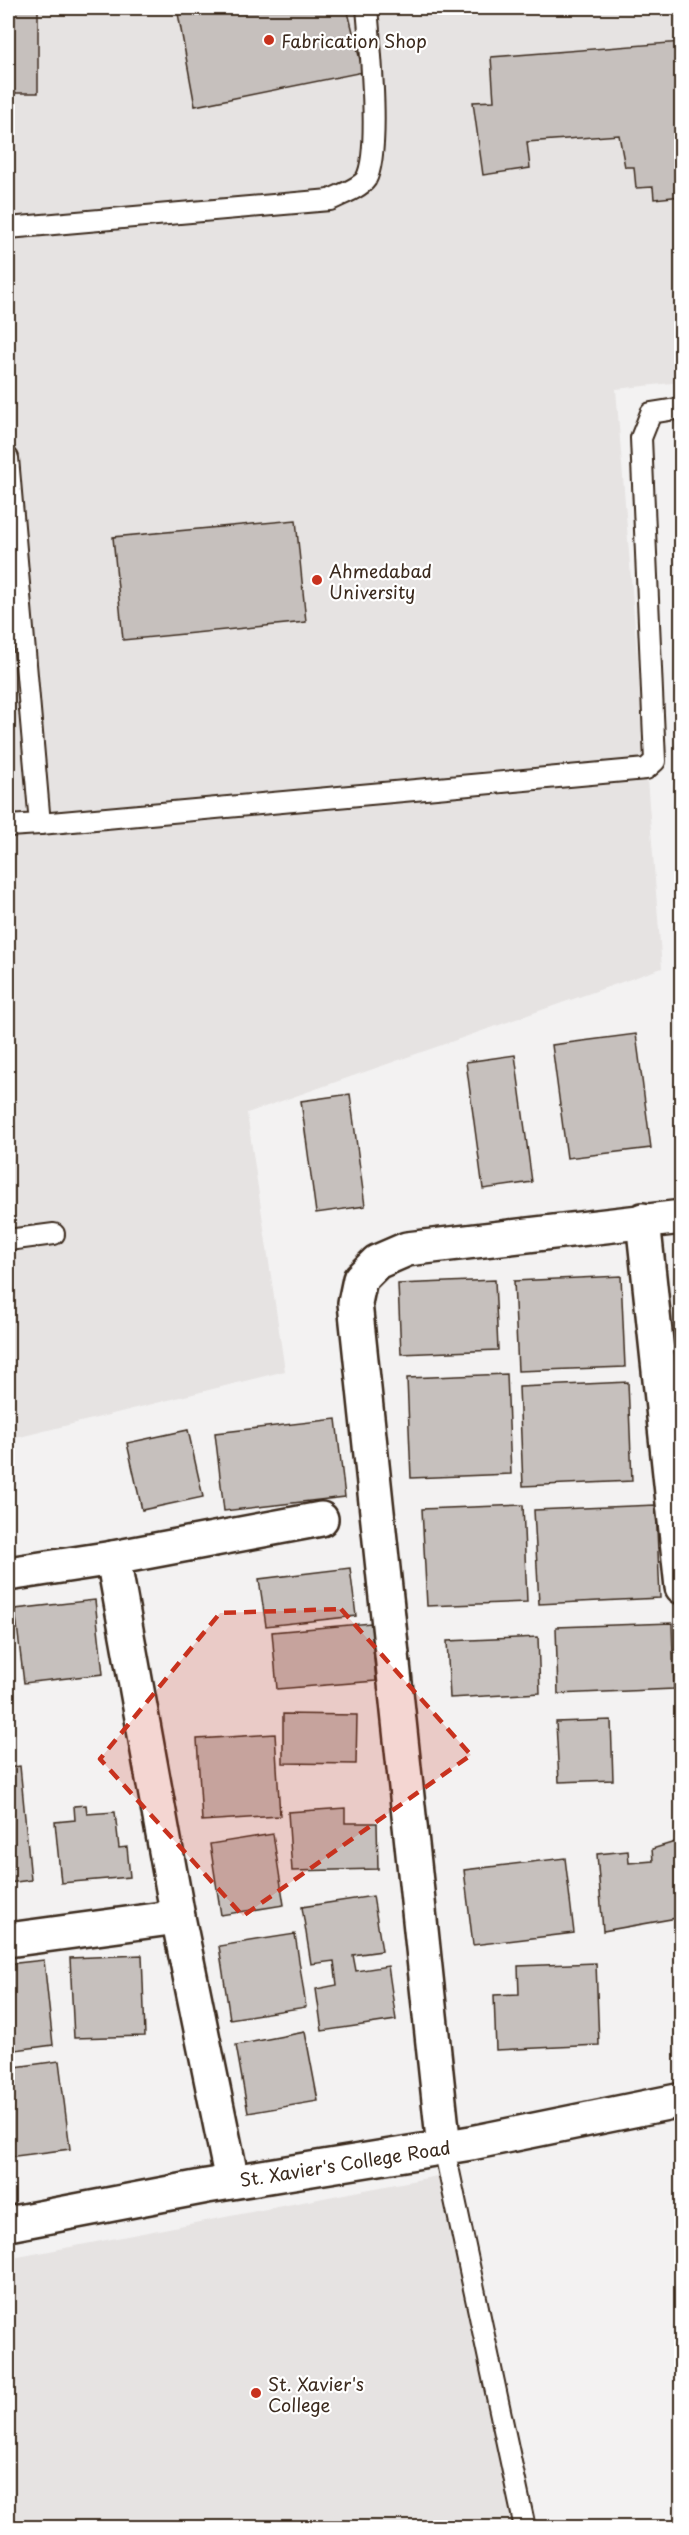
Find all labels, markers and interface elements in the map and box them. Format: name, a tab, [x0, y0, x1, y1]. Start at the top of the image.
place label: Fabrication Shop	[281, 27, 427, 54]
marker: Fabrication Shop	[262, 33, 276, 47]
place label: Ahmedabad University	[329, 557, 432, 605]
marker: Ahmedabad University	[310, 573, 324, 587]
street label: St. Xavier's College Road	[238, 2133, 452, 2193]
place label: St. Xavier's College	[268, 2370, 364, 2418]
marker: St. Xavier's College	[249, 2386, 263, 2400]

